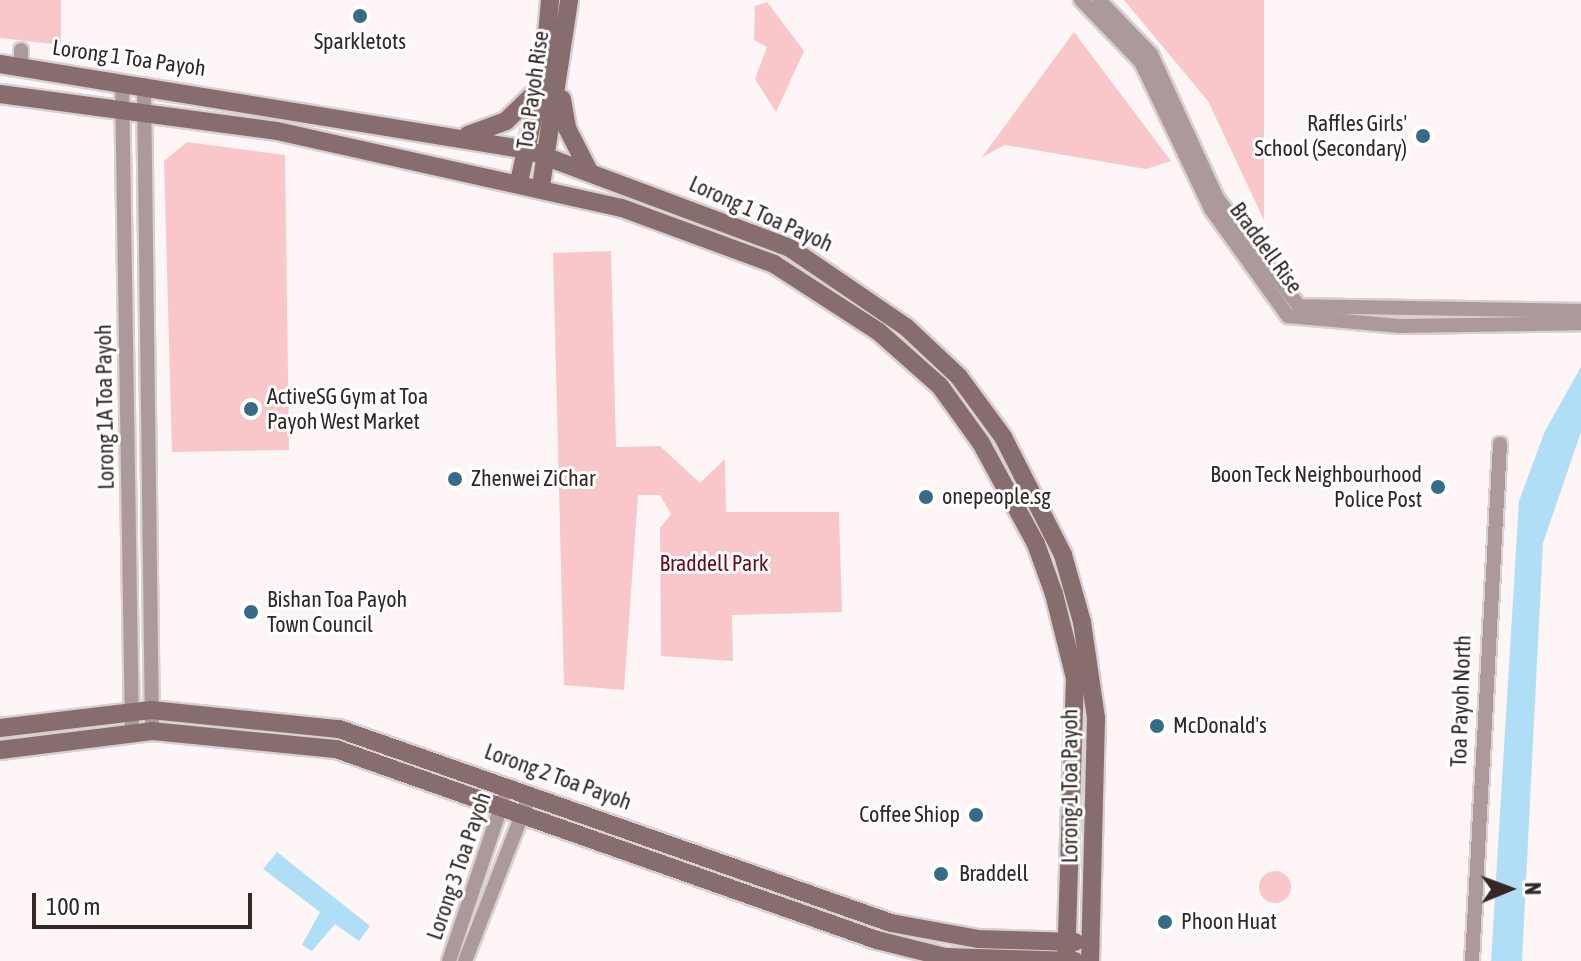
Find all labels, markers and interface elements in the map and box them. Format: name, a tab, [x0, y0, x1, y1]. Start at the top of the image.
marker: Sparkletots	[351, 7, 369, 25]
place label: Sparkletots	[314, 29, 406, 55]
street label: Toa Payoh Rise	[512, 29, 554, 151]
street label: Lorong 1 Toa Payoh	[51, 34, 207, 82]
place label: Raffles Girls' School (Secondary)	[1254, 110, 1407, 162]
marker: Raffles Girls' School (Secondary)	[1414, 127, 1432, 145]
street label: Lorong 1 Toa Payoh	[685, 171, 837, 257]
street label: Braddell Rise	[1224, 197, 1308, 299]
street label: Lorong 1A Toa Payoh	[90, 324, 120, 490]
place label: ActiveSG Gym at Toa Payoh West Market	[267, 383, 428, 434]
marker: ActiveSG Gym at Toa Payoh West Market	[242, 400, 260, 418]
place label: Boon Teck Neighbourhood Police Post	[1210, 461, 1422, 512]
place label: Zhenwei ZiChar	[471, 466, 595, 492]
marker: Zhenwei ZiChar	[446, 470, 464, 488]
marker: Boon Teck Neighbourhood Police Post	[1429, 478, 1447, 496]
place label: onepeople.sg	[942, 484, 1051, 510]
marker: onepeople.sg	[917, 488, 935, 506]
park label: Braddell Park	[660, 551, 768, 577]
place label: Bishan Toa Payoh Town Council	[267, 586, 407, 638]
marker: Bishan Toa Payoh Town Council	[242, 603, 260, 621]
street label: Toa Payoh North	[1446, 635, 1476, 767]
street label: Lorong 1 Toa Payoh	[1057, 709, 1083, 863]
place label: McDonald's	[1173, 713, 1267, 739]
marker: McDonald's	[1148, 717, 1166, 735]
street label: Lorong 2 Toa Payoh	[481, 738, 635, 816]
street label: Lorong 3 Toa Payoh	[421, 789, 497, 943]
place label: Coffee Shiop	[859, 802, 960, 828]
marker: Coffee Shiop	[967, 806, 985, 824]
north arrow	[1469, 849, 1549, 929]
place label: Braddell	[959, 861, 1028, 887]
marker: Braddell	[930, 863, 952, 885]
scale bar	[36, 877, 256, 927]
text: N	[1520, 882, 1546, 895]
text: 100 m	[46, 893, 100, 920]
place label: Phoon Huat	[1181, 909, 1277, 935]
marker: Phoon Huat	[1156, 913, 1174, 931]

